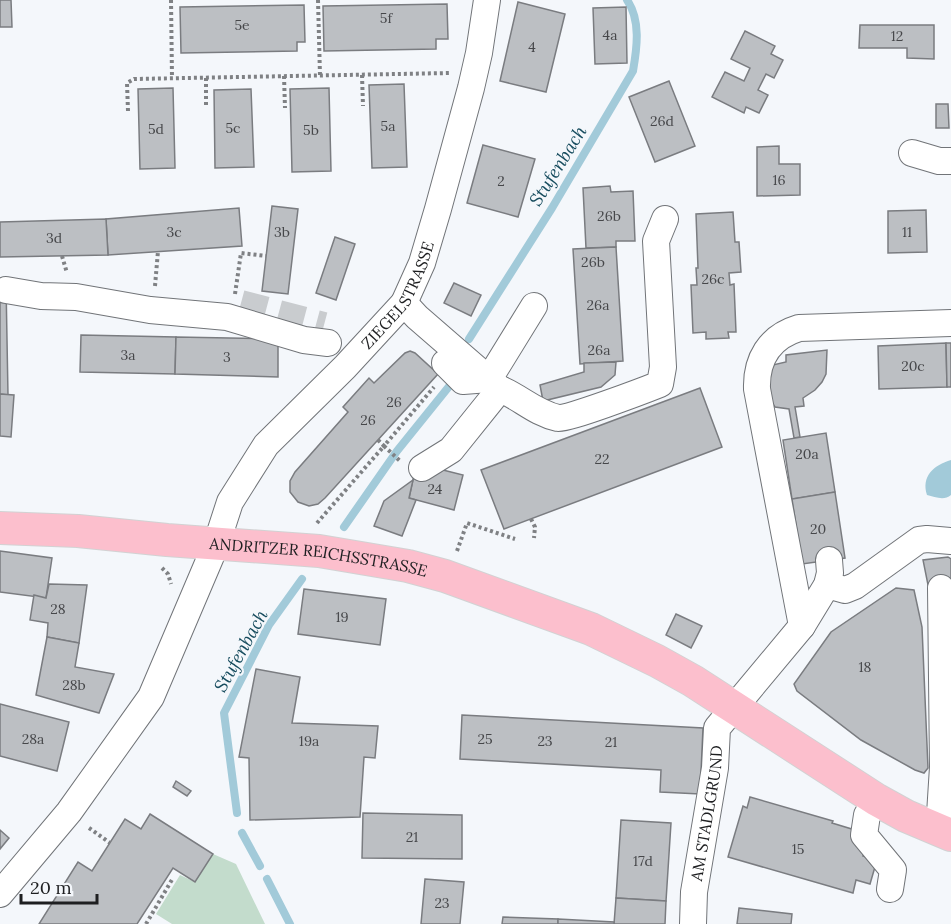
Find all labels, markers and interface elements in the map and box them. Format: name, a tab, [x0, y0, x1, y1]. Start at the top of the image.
house number: 5f	[380, 9, 393, 27]
house number: 5e	[234, 16, 250, 34]
house number: 4a	[603, 26, 617, 44]
house number: 12	[891, 27, 903, 45]
house number: 4	[528, 38, 536, 56]
house number: 26d	[650, 112, 674, 130]
house number: 5a	[381, 117, 395, 135]
house number: 5c	[225, 119, 241, 137]
house number: 5d	[148, 120, 164, 138]
house number: 5b	[303, 121, 319, 139]
water label: Stufenbach	[524, 121, 592, 210]
house number: 16	[772, 171, 786, 189]
house number: 2	[497, 172, 505, 190]
house number: 26b	[597, 207, 621, 225]
house number: 3c	[166, 223, 182, 241]
house number: 3b	[274, 223, 290, 241]
house number: 11	[902, 223, 912, 241]
house number: 3d	[46, 229, 62, 247]
street label: ZIEGELSTRASSE	[357, 239, 438, 353]
house number: 26b	[581, 253, 605, 271]
house number: 26c	[701, 270, 725, 288]
house number: 26a	[587, 296, 609, 314]
house number: 26a	[588, 341, 610, 359]
house number: 3a	[120, 346, 136, 364]
house number: 3	[223, 348, 231, 366]
house number: 20c	[901, 357, 925, 375]
house number: 26	[386, 393, 402, 411]
house number: 26	[360, 411, 376, 429]
house number: 20a	[795, 445, 819, 463]
house number: 22	[594, 450, 610, 468]
house number: 24	[428, 480, 443, 498]
house number: 20	[810, 520, 826, 538]
street label: ANDRITZER REICHSSTRASSE	[208, 533, 430, 581]
house number: 28	[50, 600, 66, 618]
water label: Stufenbach	[209, 605, 273, 696]
house number: 19	[335, 608, 349, 626]
house number: 18	[859, 658, 872, 676]
house number: 28b	[62, 676, 86, 694]
house number: 28a	[22, 730, 44, 748]
house number: 25	[477, 730, 493, 748]
house number: 19a	[299, 732, 319, 750]
house number: 23	[537, 732, 553, 750]
house number: 21	[605, 733, 617, 751]
street label: AM STADLGRUND	[686, 745, 726, 883]
house number: 21	[406, 828, 418, 846]
house number: 15	[792, 840, 804, 858]
house number: 17d	[633, 852, 653, 870]
scale bar	[21, 867, 98, 905]
text: 20 m	[30, 876, 72, 899]
house number: 23	[434, 894, 450, 912]

